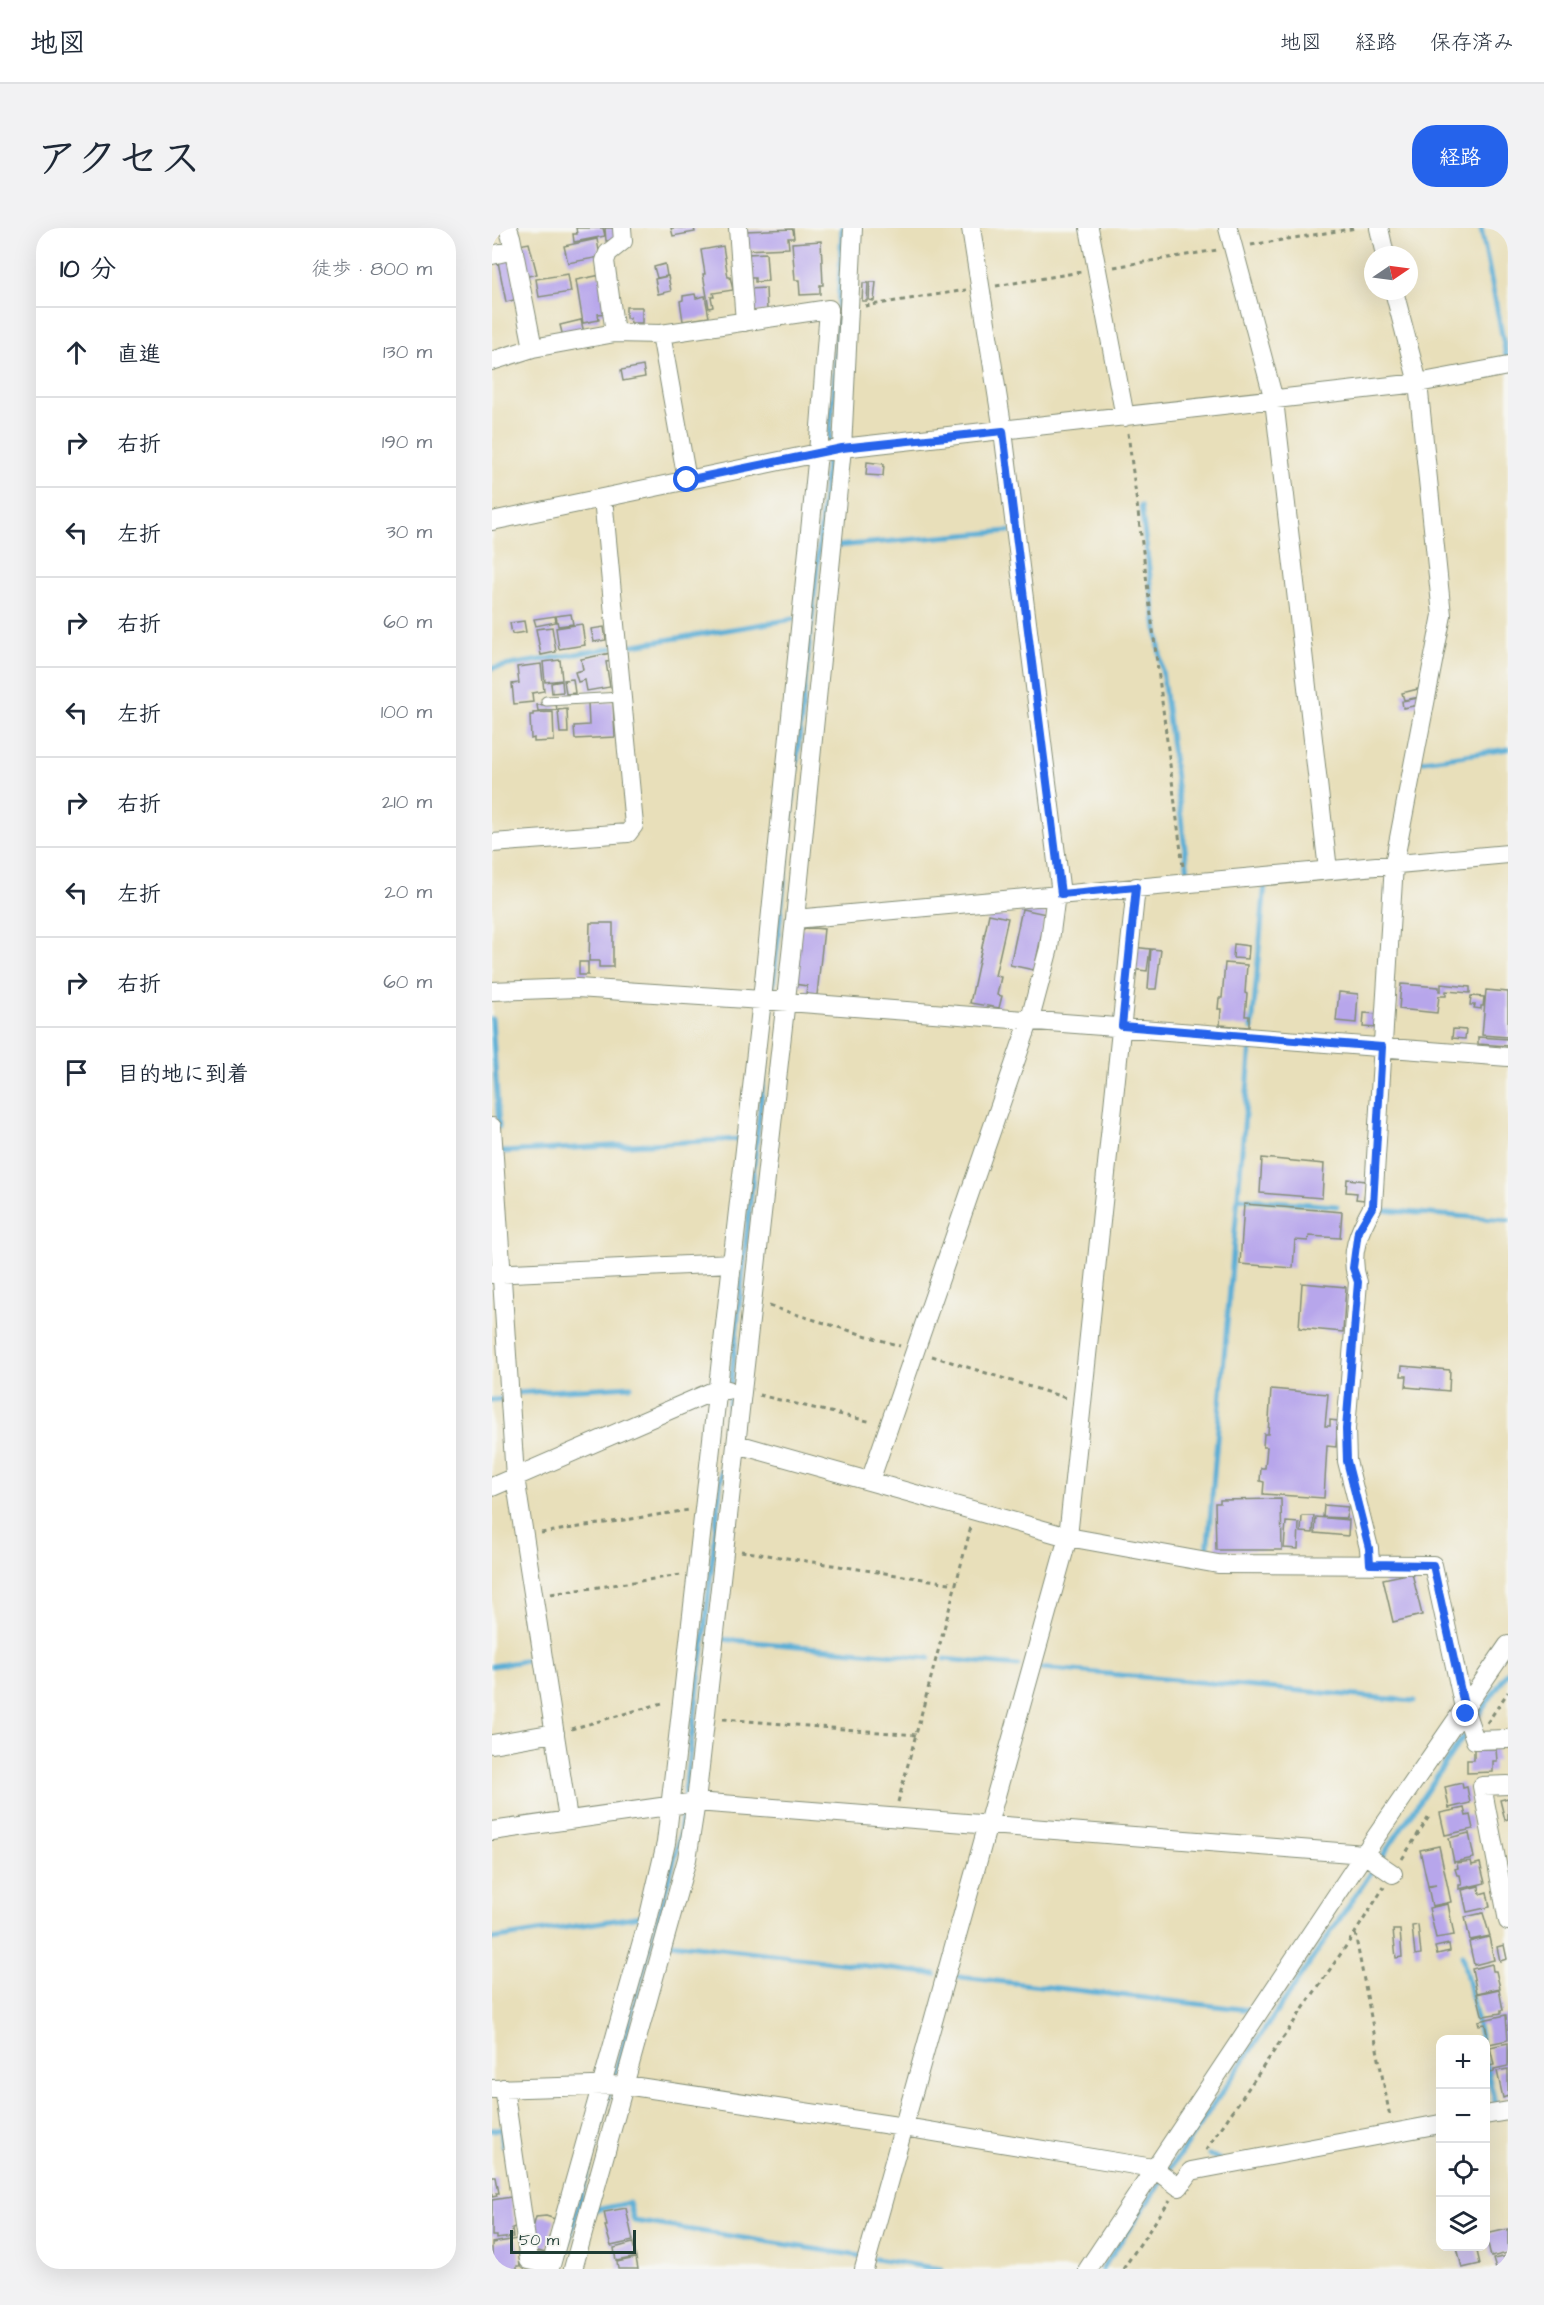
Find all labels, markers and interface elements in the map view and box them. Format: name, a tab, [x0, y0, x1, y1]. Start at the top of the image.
text: 地図	[30, 24, 86, 63]
text: 地図	[1280, 28, 1322, 57]
text: 経路	[1355, 28, 1397, 57]
text: 保存済み	[1430, 28, 1514, 57]
button: 経路	[1412, 125, 1508, 187]
text: アクセス	[36, 131, 201, 189]
north arrow	[1364, 246, 1418, 300]
text: 10 分	[60, 251, 116, 287]
text: 徒歩 · 800 m	[311, 255, 432, 283]
icon: ahead	[60, 336, 93, 369]
text: 130 m	[383, 338, 432, 366]
text: 直進	[117, 339, 161, 370]
icon: right	[60, 426, 93, 459]
text: 190 m	[382, 428, 432, 456]
text: 右折	[117, 429, 161, 460]
route start	[673, 466, 699, 492]
icon: left	[60, 516, 93, 549]
text: 30 m	[386, 518, 432, 546]
text: 左折	[117, 519, 161, 550]
icon: right	[60, 606, 93, 639]
text: 60 m	[383, 608, 432, 636]
text: 右折	[117, 609, 161, 640]
icon: left	[60, 696, 93, 729]
text: 100 m	[381, 698, 432, 726]
text: 左折	[117, 699, 161, 730]
icon: right	[60, 786, 93, 819]
text: 210 m	[382, 788, 432, 816]
text: 右折	[117, 789, 161, 820]
icon: left	[60, 876, 93, 909]
text: 20 m	[384, 878, 432, 906]
text: 左折	[117, 879, 161, 910]
icon: right	[60, 966, 93, 999]
text: 60 m	[383, 968, 432, 996]
text: 右折	[117, 969, 161, 1000]
icon: arrive	[60, 1056, 93, 1089]
text: 目的地に到着	[117, 1059, 249, 1090]
route end	[1452, 1700, 1478, 1726]
map controls	[1436, 2035, 1490, 2251]
button: +	[1436, 2035, 1490, 2089]
button: −	[1436, 2089, 1490, 2143]
button: locate	[1436, 2143, 1490, 2197]
button: layers	[1436, 2197, 1490, 2251]
scale bar	[510, 2227, 636, 2254]
text: 50 m	[519, 2229, 559, 2251]

